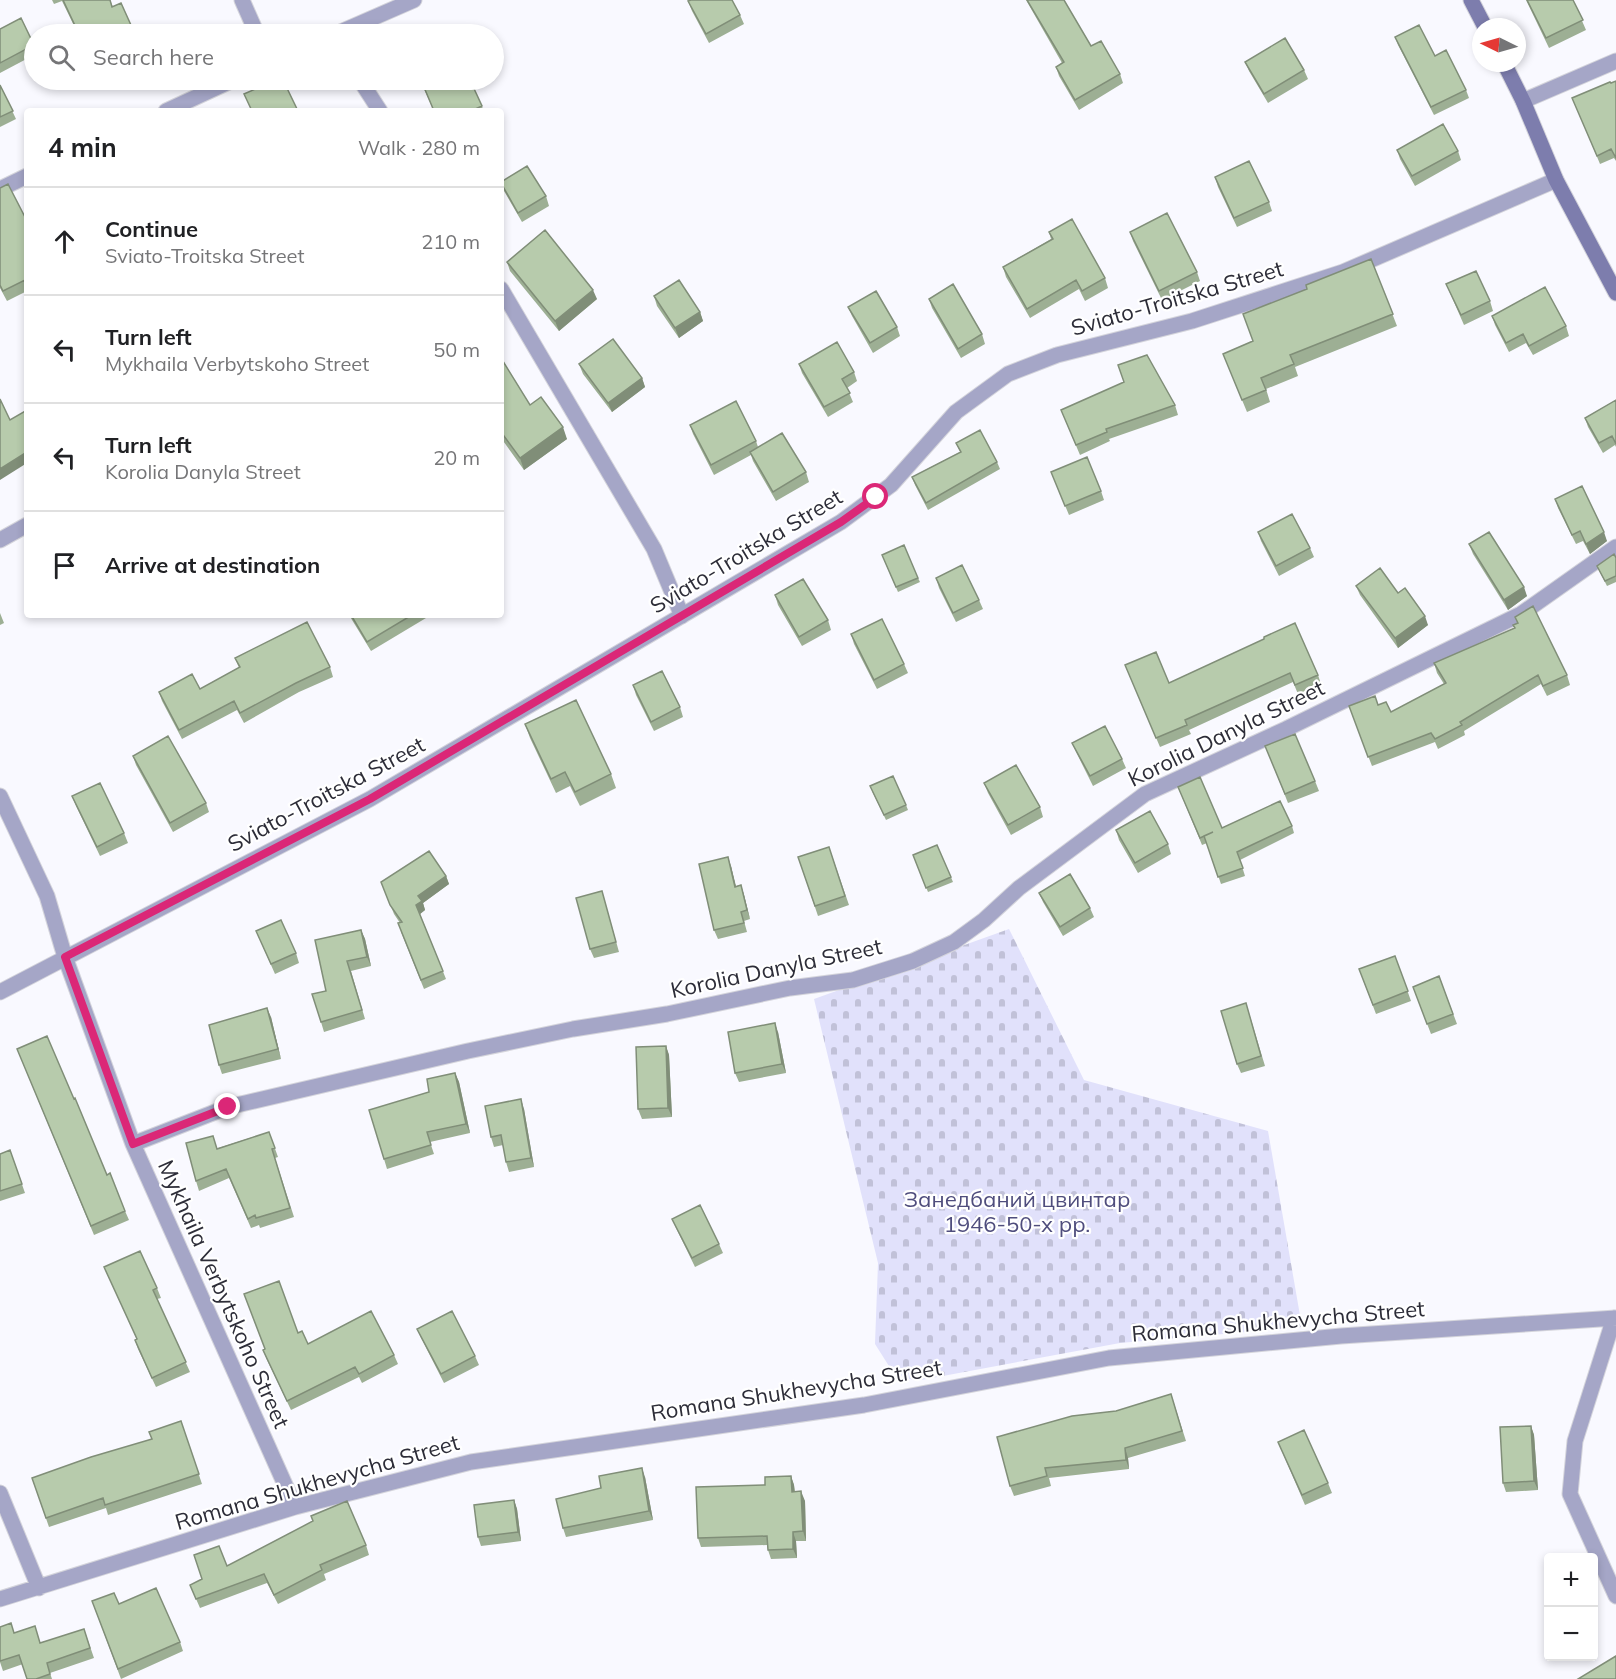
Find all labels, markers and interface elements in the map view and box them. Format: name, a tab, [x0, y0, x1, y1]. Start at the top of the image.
north arrow	[1472, 18, 1526, 72]
search box	[24, 24, 504, 90]
icon: search	[45, 41, 78, 74]
text: Search here	[93, 43, 214, 71]
text: 4 min	[48, 131, 117, 164]
text: Walk · 280 m	[358, 135, 480, 160]
text: Continue	[105, 215, 198, 243]
icon: ahead	[48, 225, 81, 258]
text: 210 m	[421, 229, 480, 254]
text: Sviato-Troitska Street	[105, 243, 304, 268]
street label: Sviato-Troitska Street	[1068, 254, 1287, 342]
text: Turn left	[105, 323, 192, 351]
icon: left	[48, 333, 81, 366]
text: 50 m	[433, 337, 480, 362]
text: Mykhaila Verbytskoho Street	[105, 351, 369, 376]
text: Turn left	[105, 431, 192, 459]
icon: left	[48, 441, 81, 474]
text: 20 m	[433, 445, 480, 470]
text: Korolia Danyla Street	[105, 459, 301, 484]
street label: Sviato-Troitska Street	[645, 482, 848, 620]
route start	[862, 483, 888, 509]
icon: arrive	[48, 549, 81, 582]
text: Arrive at destination	[105, 551, 320, 579]
street label: Korolia Danyla Street	[1123, 673, 1329, 793]
street label: Sviato-Troitska Street	[223, 730, 430, 858]
street label: Korolia Danyla Street	[668, 932, 884, 1004]
route end	[214, 1093, 240, 1119]
street label: Mykhaila Verbytskoho Street	[152, 1156, 296, 1433]
park label: Занедбаний цвинтар 1946-50-х рр.	[904, 1185, 1130, 1238]
street label: Romana Shukhevycha Street	[1130, 1294, 1426, 1348]
street label: Romana Shukhevycha Street	[648, 1353, 944, 1427]
street label: Romana Shukhevycha Street	[172, 1428, 463, 1536]
map controls	[1544, 1553, 1598, 1661]
button: +	[1544, 1553, 1598, 1607]
button: −	[1544, 1607, 1598, 1661]

